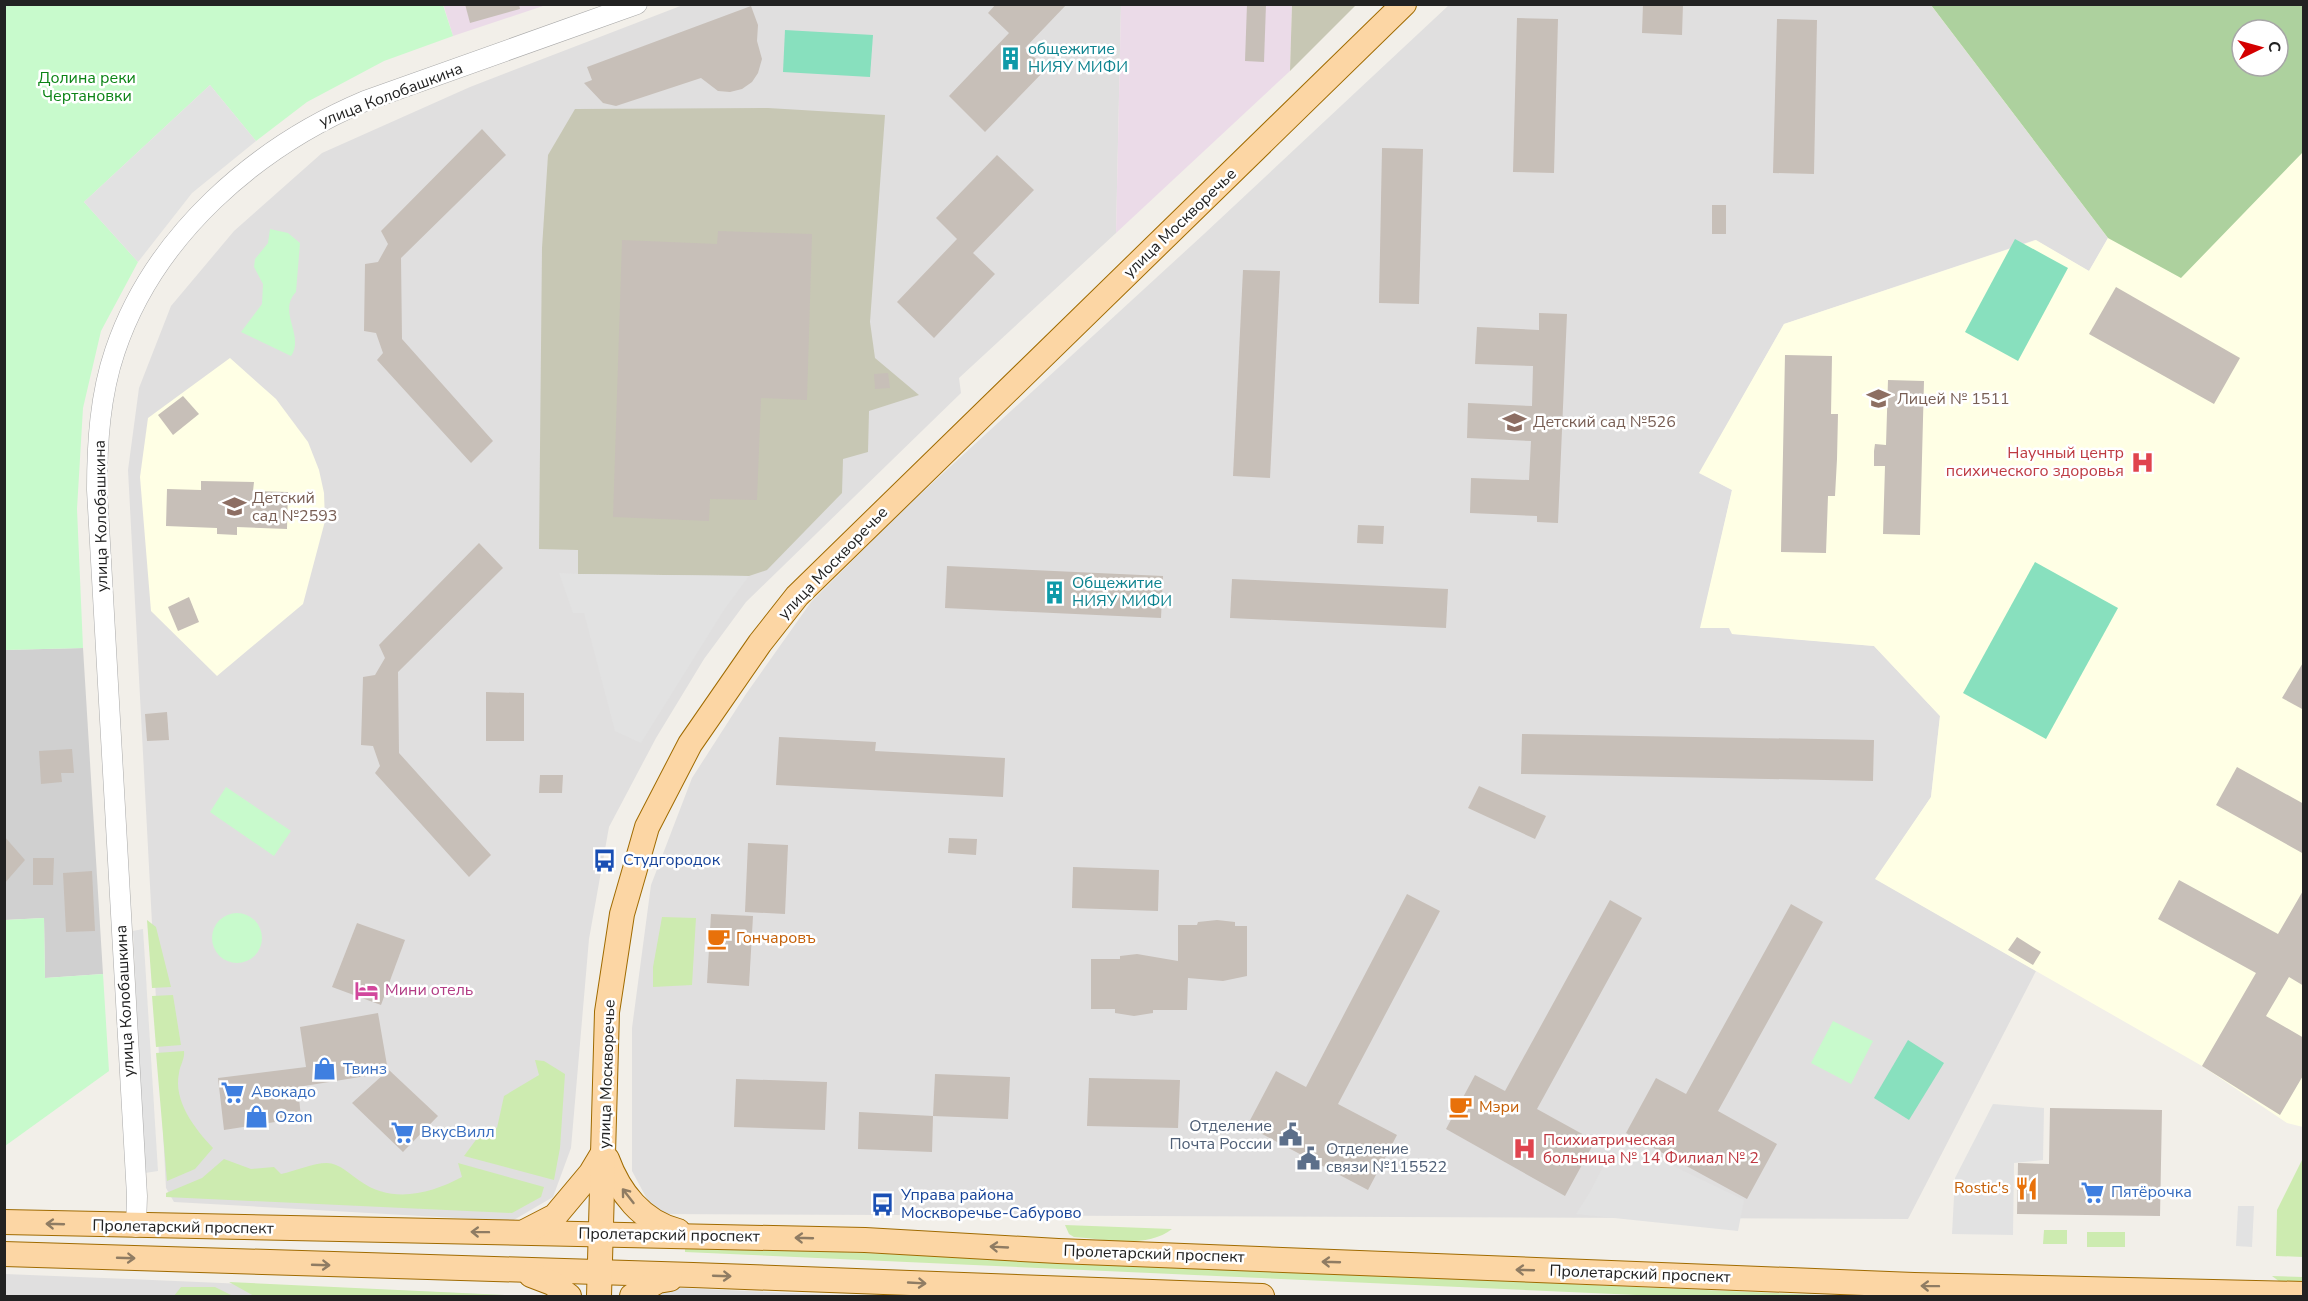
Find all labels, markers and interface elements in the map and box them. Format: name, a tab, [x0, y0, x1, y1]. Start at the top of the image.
north arrow	[2230, 18, 2290, 78]
place label: общежитие НИЯУ МИФИ	[1028, 38, 1128, 78]
text: С	[2263, 40, 2285, 53]
building icon: общежитие НИЯУ МИФИ	[997, 45, 1023, 71]
street label: улица Колобашкина	[316, 57, 466, 133]
park label: Долина реки Чертановки	[38, 67, 136, 107]
street label: улица Москворечье	[1119, 163, 1241, 283]
school or university icon: Лицей № 1511	[1866, 386, 1892, 412]
place label: Лицей № 1511	[1897, 388, 2010, 410]
school or university icon: Детский сад №526	[1502, 409, 1528, 435]
place label: Детский сад №526	[1533, 411, 1676, 433]
street label: улица Колобашкина	[89, 440, 113, 592]
place label: Научный центр психического здоровья	[1946, 442, 2124, 482]
hospital icon: Научный центр психического здоровья	[2129, 449, 2155, 475]
place label: Детский сад №2593	[252, 487, 337, 527]
school or university icon: Детский сад №2593	[221, 494, 247, 520]
street label: улица Москворечье	[773, 502, 893, 624]
place label: Общежитие НИЯУ МИФИ	[1072, 572, 1172, 612]
building icon: Общежитие НИЯУ МИФИ	[1041, 579, 1067, 605]
bus stop icon: Студгородок	[592, 847, 618, 873]
place label: Студгородок	[623, 849, 721, 871]
street label: улица Колобашкина	[110, 924, 140, 1078]
cafe icon: Гончаровъ	[705, 925, 731, 951]
place label: Гончаровъ	[736, 927, 816, 949]
hotel icon: Мини отель	[354, 977, 380, 1003]
place label: Мини отель	[385, 979, 473, 1001]
street label: улица Москворечье	[593, 999, 621, 1149]
shop icon: Твинз	[312, 1056, 338, 1082]
place label: Твинз	[343, 1058, 387, 1080]
supermarket icon: Авокадо	[220, 1079, 246, 1105]
place label: Авокадо	[251, 1081, 316, 1103]
cafe icon: Мэри	[1448, 1094, 1474, 1120]
place label: Мэри	[1479, 1096, 1519, 1118]
shop icon: Ozon	[244, 1104, 270, 1130]
place label: Ozon	[275, 1106, 313, 1128]
place label: Отделение Почта России	[1169, 1115, 1272, 1155]
supermarket icon: ВкусВилл	[390, 1119, 416, 1145]
place label: ВкусВилл	[421, 1121, 495, 1143]
public building icon: Отделение Почта России	[1277, 1122, 1303, 1148]
place label: Психиатрическая больница № 14 Филиал № 2	[1543, 1129, 1759, 1169]
hospital icon: Психиатрическая больница № 14 Филиал № 2	[1512, 1136, 1538, 1162]
place label: Отделение связи №115522	[1326, 1138, 1447, 1178]
public building icon: Отделение связи №115522	[1295, 1145, 1321, 1171]
restaurant icon: Rostic's	[2014, 1175, 2040, 1201]
place label: Rostic's	[1954, 1177, 2009, 1199]
supermarket icon: Пятёрочка	[2080, 1179, 2106, 1205]
place label: Пятёрочка	[2111, 1181, 2192, 1203]
place label: Управа района Москворечье-Сабурово	[900, 1184, 1082, 1224]
one-way arrow	[621, 1189, 634, 1205]
bus stop icon: Управа района Москворечье-Сабурово	[870, 1191, 896, 1217]
street label: Пролетарский проспект	[92, 1214, 275, 1240]
one-way arrow	[45, 1218, 65, 1229]
street label: Пролетарский проспект	[578, 1222, 761, 1248]
one-way arrow	[471, 1226, 491, 1238]
one-way arrow	[795, 1232, 815, 1244]
street label: Пролетарский проспект	[1063, 1240, 1246, 1268]
one-way arrow	[990, 1242, 1010, 1253]
one-way arrow	[115, 1253, 135, 1264]
one-way arrow	[1321, 1256, 1341, 1267]
one-way arrow	[310, 1259, 330, 1271]
street label: Пролетарский проспект	[1549, 1260, 1732, 1288]
one-way arrow	[1516, 1264, 1536, 1275]
one-way arrow	[712, 1270, 732, 1281]
one-way arrow	[907, 1278, 927, 1289]
one-way arrow	[1921, 1280, 1941, 1292]

